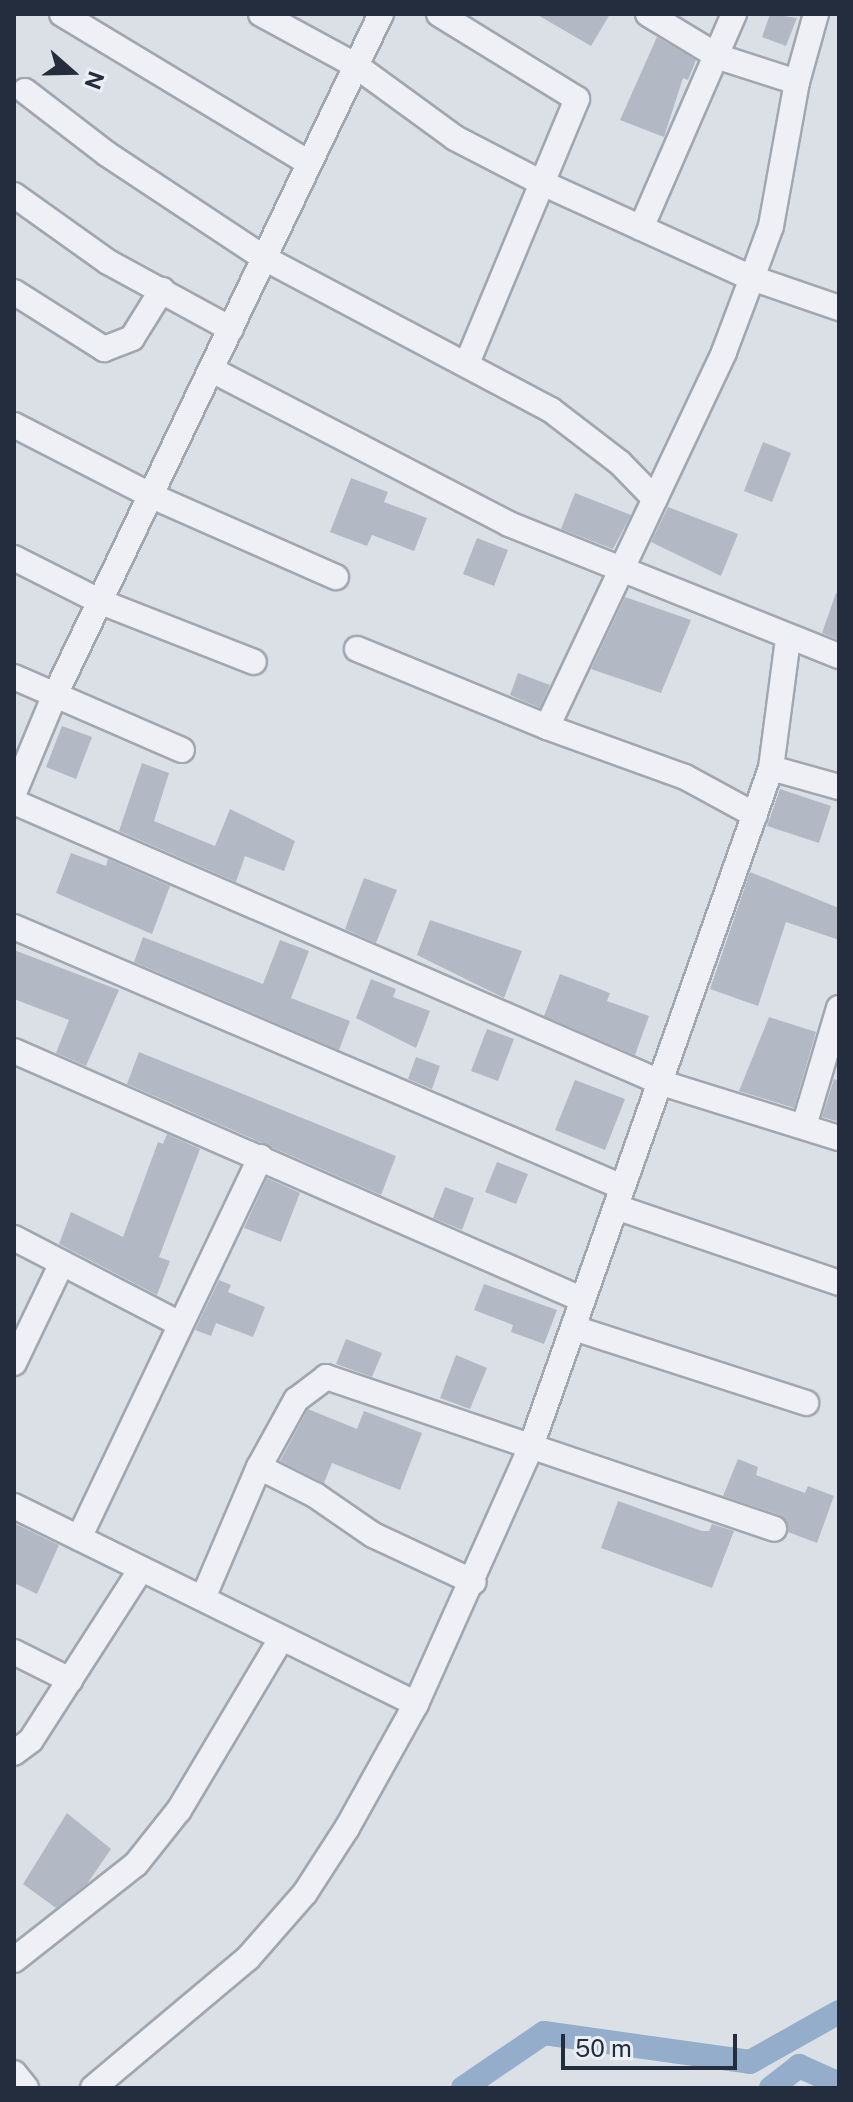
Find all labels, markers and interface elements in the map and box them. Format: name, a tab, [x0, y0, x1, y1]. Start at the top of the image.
north arrow	[32, 32, 112, 112]
text: N	[79, 68, 110, 93]
scale bar	[565, 2018, 741, 2068]
text: 50 m	[575, 2034, 632, 2062]

